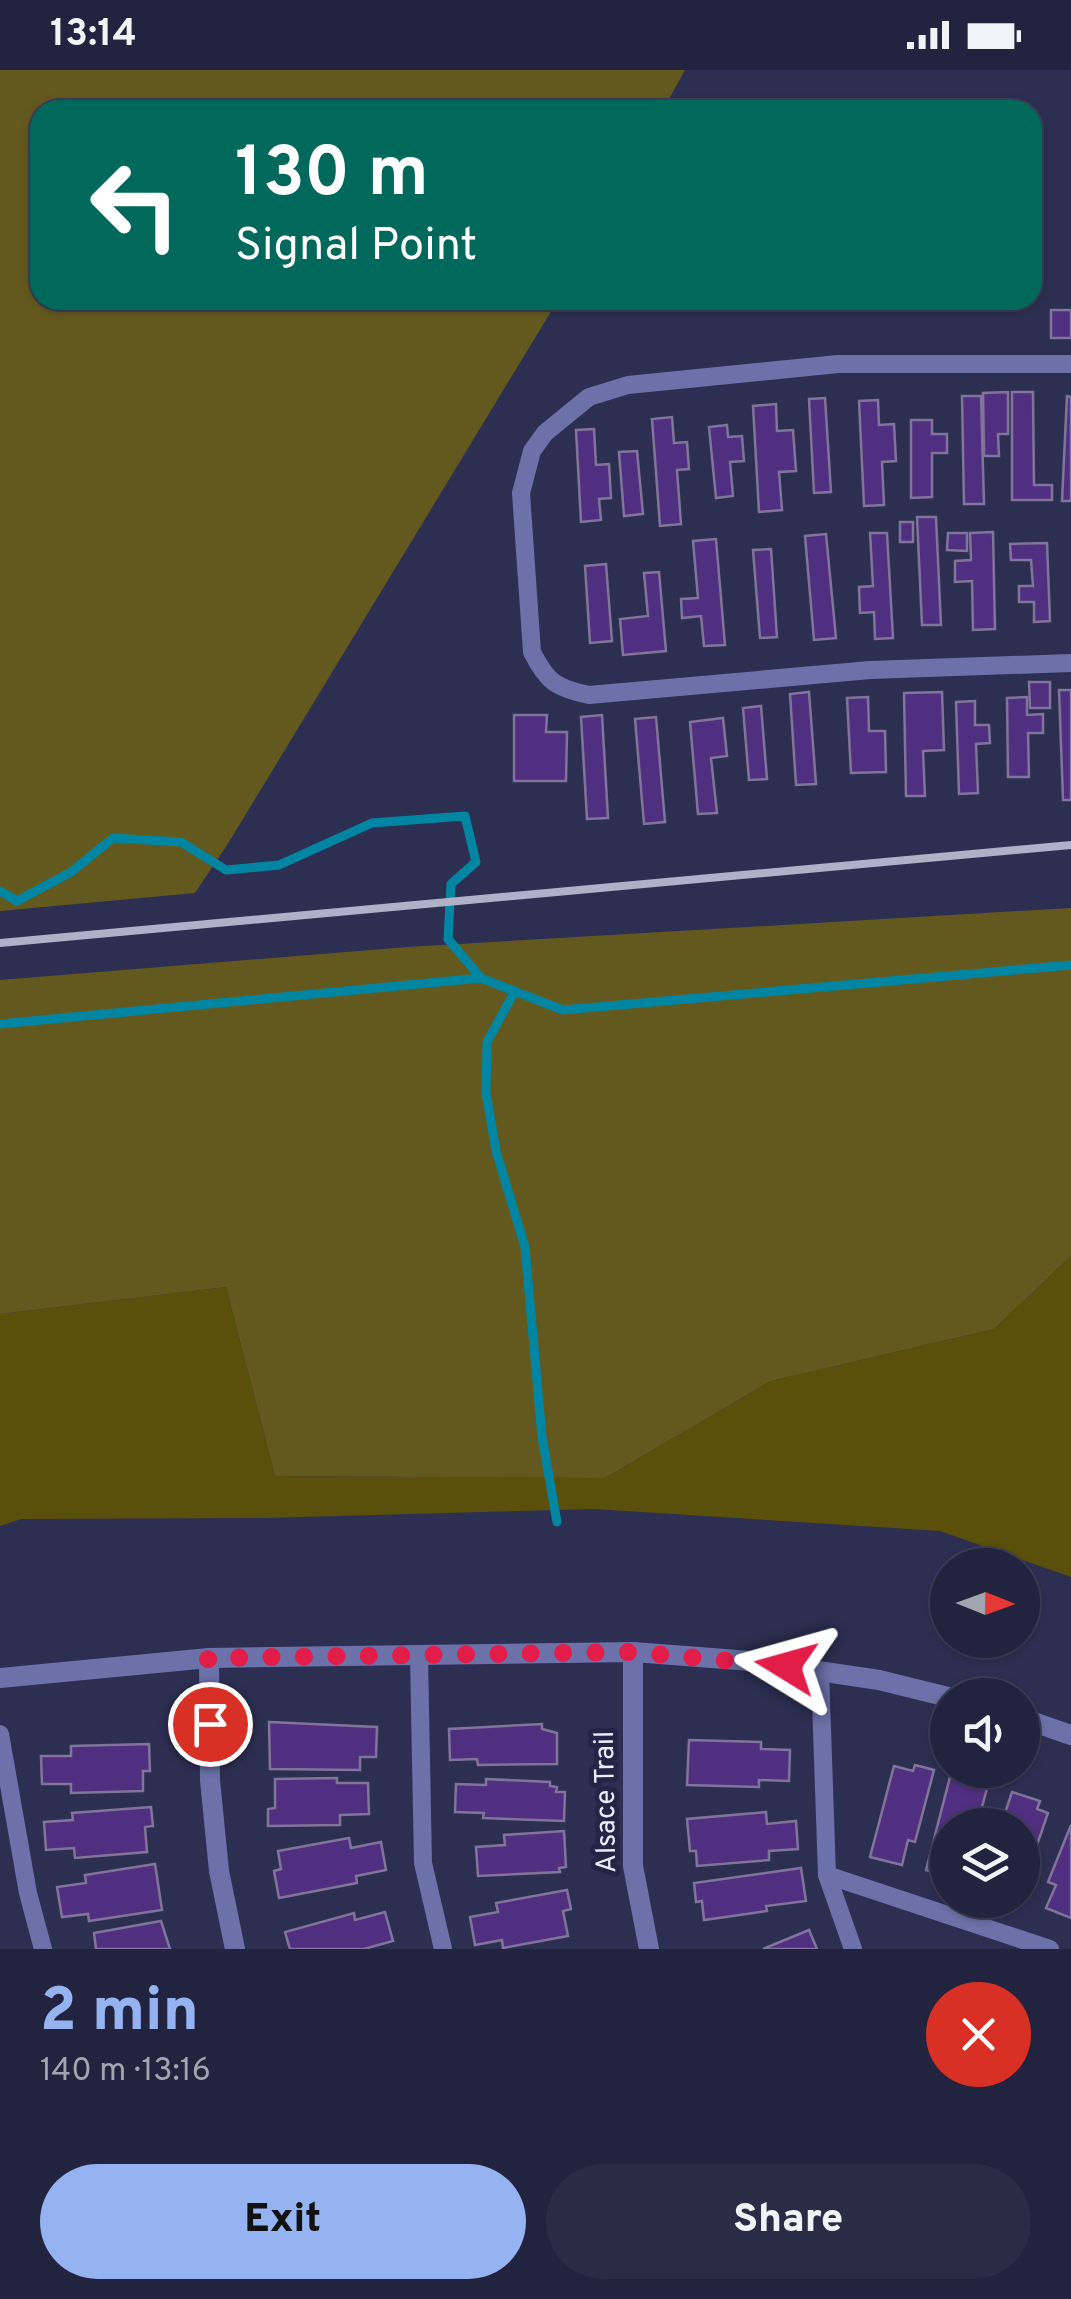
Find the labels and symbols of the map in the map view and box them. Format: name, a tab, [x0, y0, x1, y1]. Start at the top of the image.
north arrow	[930, 1548, 1040, 1658]
position arrow	[734, 1614, 838, 1718]
pin	[168, 1682, 253, 1767]
street label: Alsace Trail	[588, 1730, 626, 1874]

